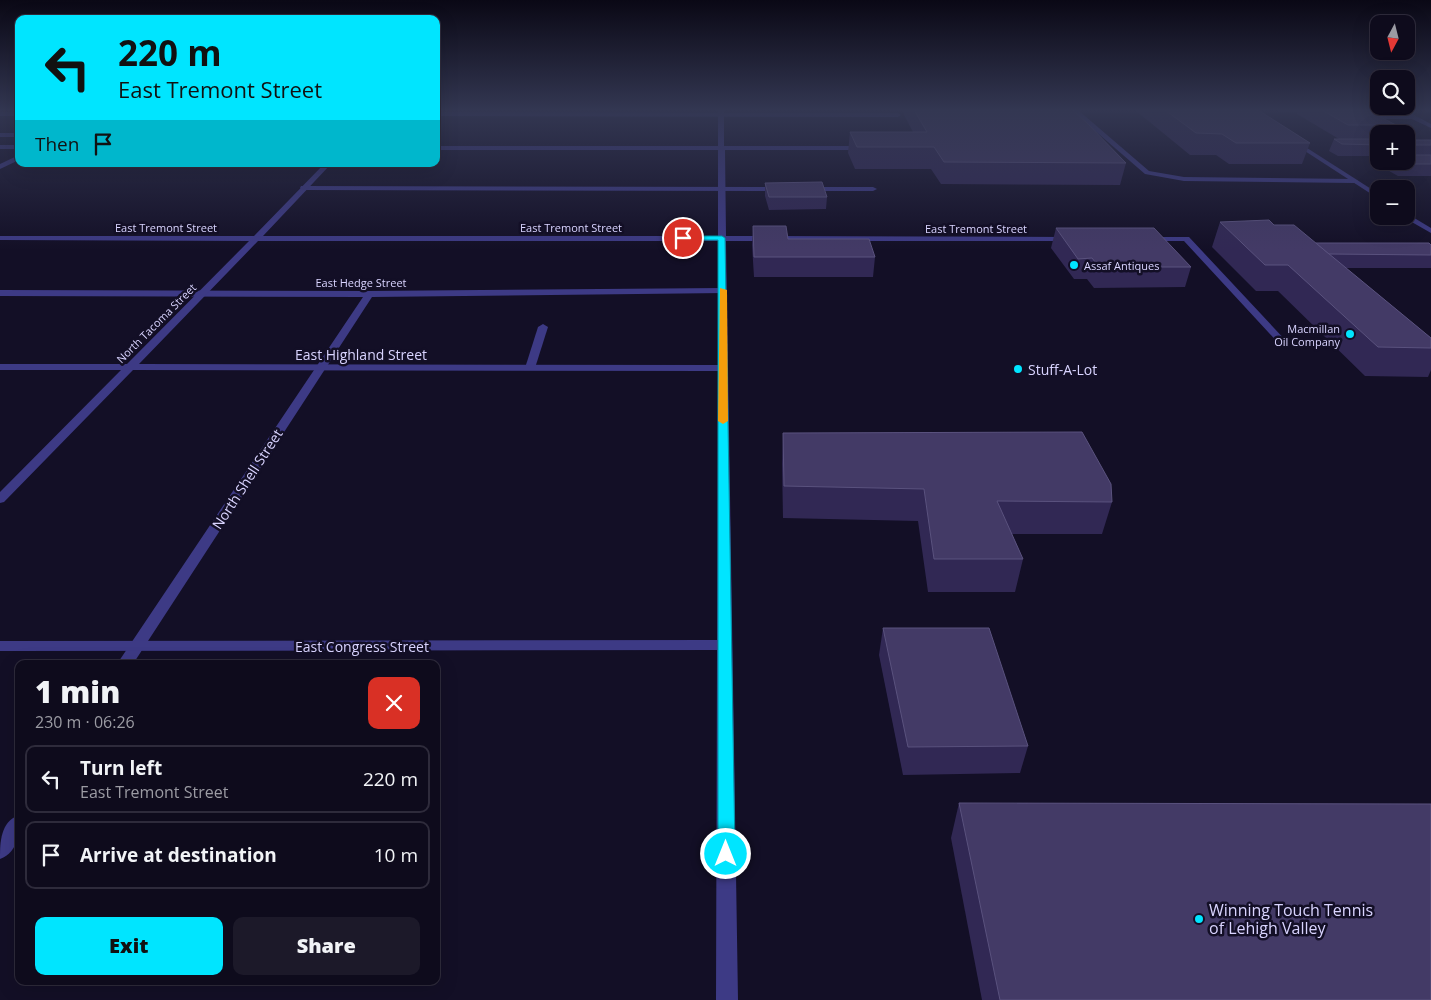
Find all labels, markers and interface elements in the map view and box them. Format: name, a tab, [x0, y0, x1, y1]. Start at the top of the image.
north arrow	[1370, 15, 1415, 60]
map controls	[1370, 15, 1415, 225]
text: 220 m	[118, 29, 222, 76]
icon: left	[35, 35, 100, 100]
button: search	[1370, 70, 1415, 115]
text: East Tremont Street	[118, 74, 322, 104]
button: +	[1370, 125, 1415, 170]
icon: arrive	[89, 130, 117, 158]
text: Then	[35, 131, 79, 157]
button: −	[1370, 180, 1415, 225]
pin	[662, 217, 704, 259]
street label: East Tremont Street	[115, 220, 217, 235]
street label: East Tremont Street	[520, 220, 622, 235]
street label: East Tremont Street	[925, 221, 1027, 236]
icon: arrive	[669, 224, 697, 252]
place label: Assaf Antiques	[1084, 258, 1159, 273]
marker: Assaf Antiques	[1068, 259, 1080, 271]
street label: East Hedge Street	[316, 275, 407, 290]
street label: North Tacoma Street	[113, 280, 199, 366]
place label: Macmillan Oil Company	[1274, 321, 1340, 349]
marker: Macmillan Oil Company	[1344, 328, 1356, 340]
street label: East Highland Street	[295, 345, 427, 364]
place label: Stuff-A-Lot	[1028, 360, 1097, 379]
marker: Stuff-A-Lot	[1012, 363, 1024, 375]
street label: North Shell Street	[207, 425, 287, 533]
street label: East Congress Street	[295, 637, 429, 656]
text: 1 min	[35, 671, 120, 712]
button: close	[368, 677, 420, 729]
text: 230 m · 06:26	[35, 711, 135, 733]
text: Turn left	[80, 755, 162, 781]
icon: left	[37, 765, 65, 793]
text: 220 m	[363, 766, 418, 792]
text: East Tremont Street	[80, 781, 228, 803]
position arrow	[699, 827, 751, 879]
icon: arrive	[37, 841, 65, 869]
text: Arrive at destination	[80, 842, 277, 868]
text: 10 m	[374, 842, 418, 868]
place label: Winning Touch Tennis of Lehigh Valley	[1209, 899, 1373, 939]
marker: Winning Touch Tennis of Lehigh Valley	[1193, 913, 1205, 925]
button: Exit	[35, 917, 223, 975]
button: Share	[233, 917, 420, 975]

